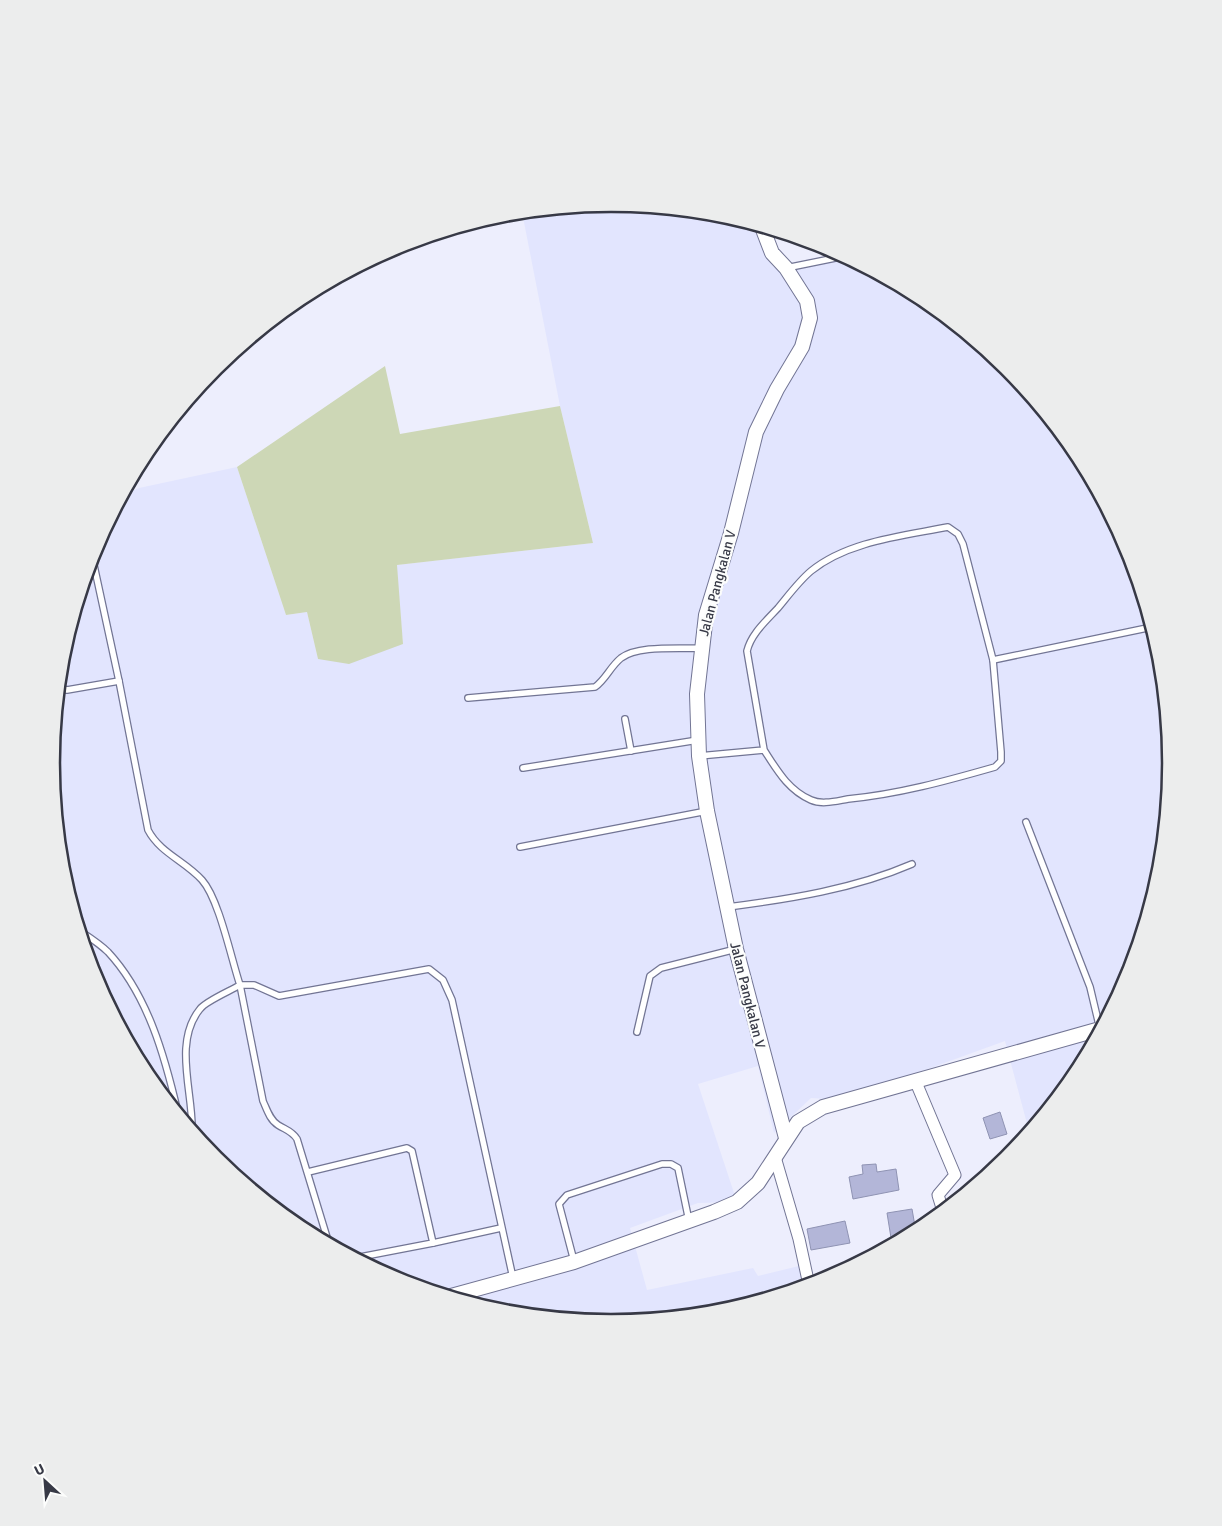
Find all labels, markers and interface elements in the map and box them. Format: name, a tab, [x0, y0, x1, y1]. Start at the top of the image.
street label: Jalan Pangkalan V	[695, 528, 740, 638]
street label: Jalan Pangkalan V	[726, 940, 769, 1050]
north arrow	[20, 1456, 70, 1506]
text: U	[32, 1460, 47, 1479]

